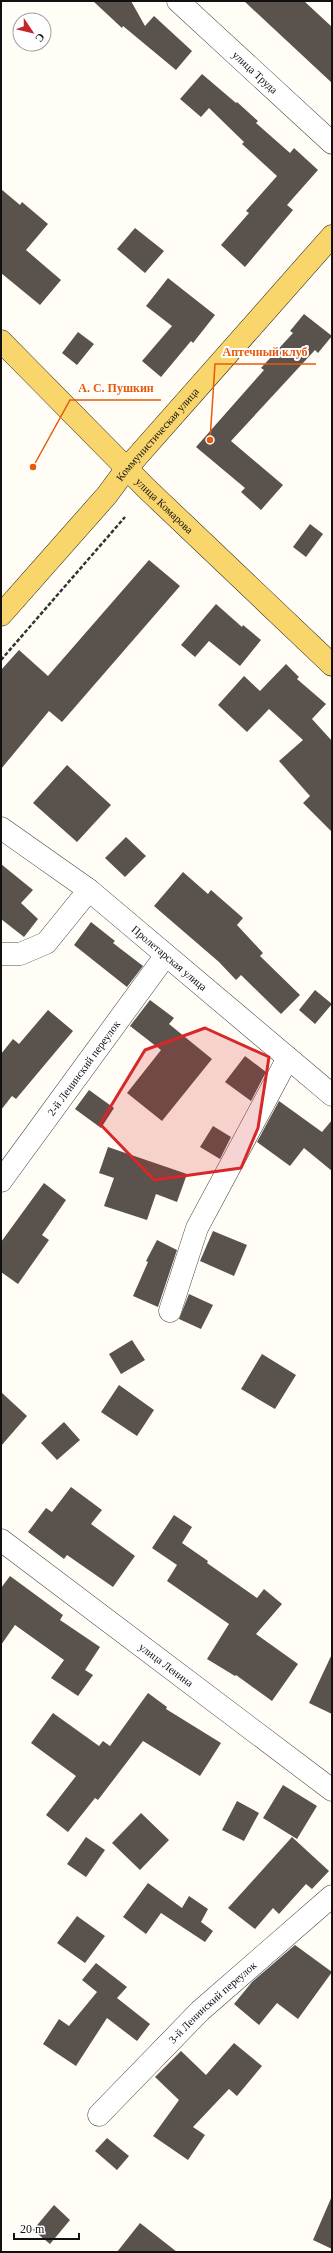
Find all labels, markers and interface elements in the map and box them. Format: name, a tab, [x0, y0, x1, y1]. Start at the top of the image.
north arrow	[12, 12, 52, 52]
text: С	[33, 31, 47, 44]
street label: улица Труда	[230, 48, 280, 96]
callout: Аптечный клуб	[215, 340, 316, 364]
text: Аптечный клуб	[223, 345, 307, 359]
callout: А. С. Пушкин	[70, 376, 161, 400]
text: А. С. Пушкин	[78, 381, 154, 395]
street label: Коммунистическая улица	[114, 385, 201, 483]
street label: улица Комарова	[133, 475, 196, 536]
street label: Пролетарская улица	[130, 923, 210, 993]
street label: 2-й Ленинский переулок	[45, 1018, 123, 1118]
street label: улица Ленина	[137, 1640, 196, 1689]
street label: 3-й Ленинский переулок	[166, 1958, 259, 2046]
scale bar	[14, 2215, 79, 2241]
text: 20 m	[20, 2222, 45, 2236]

